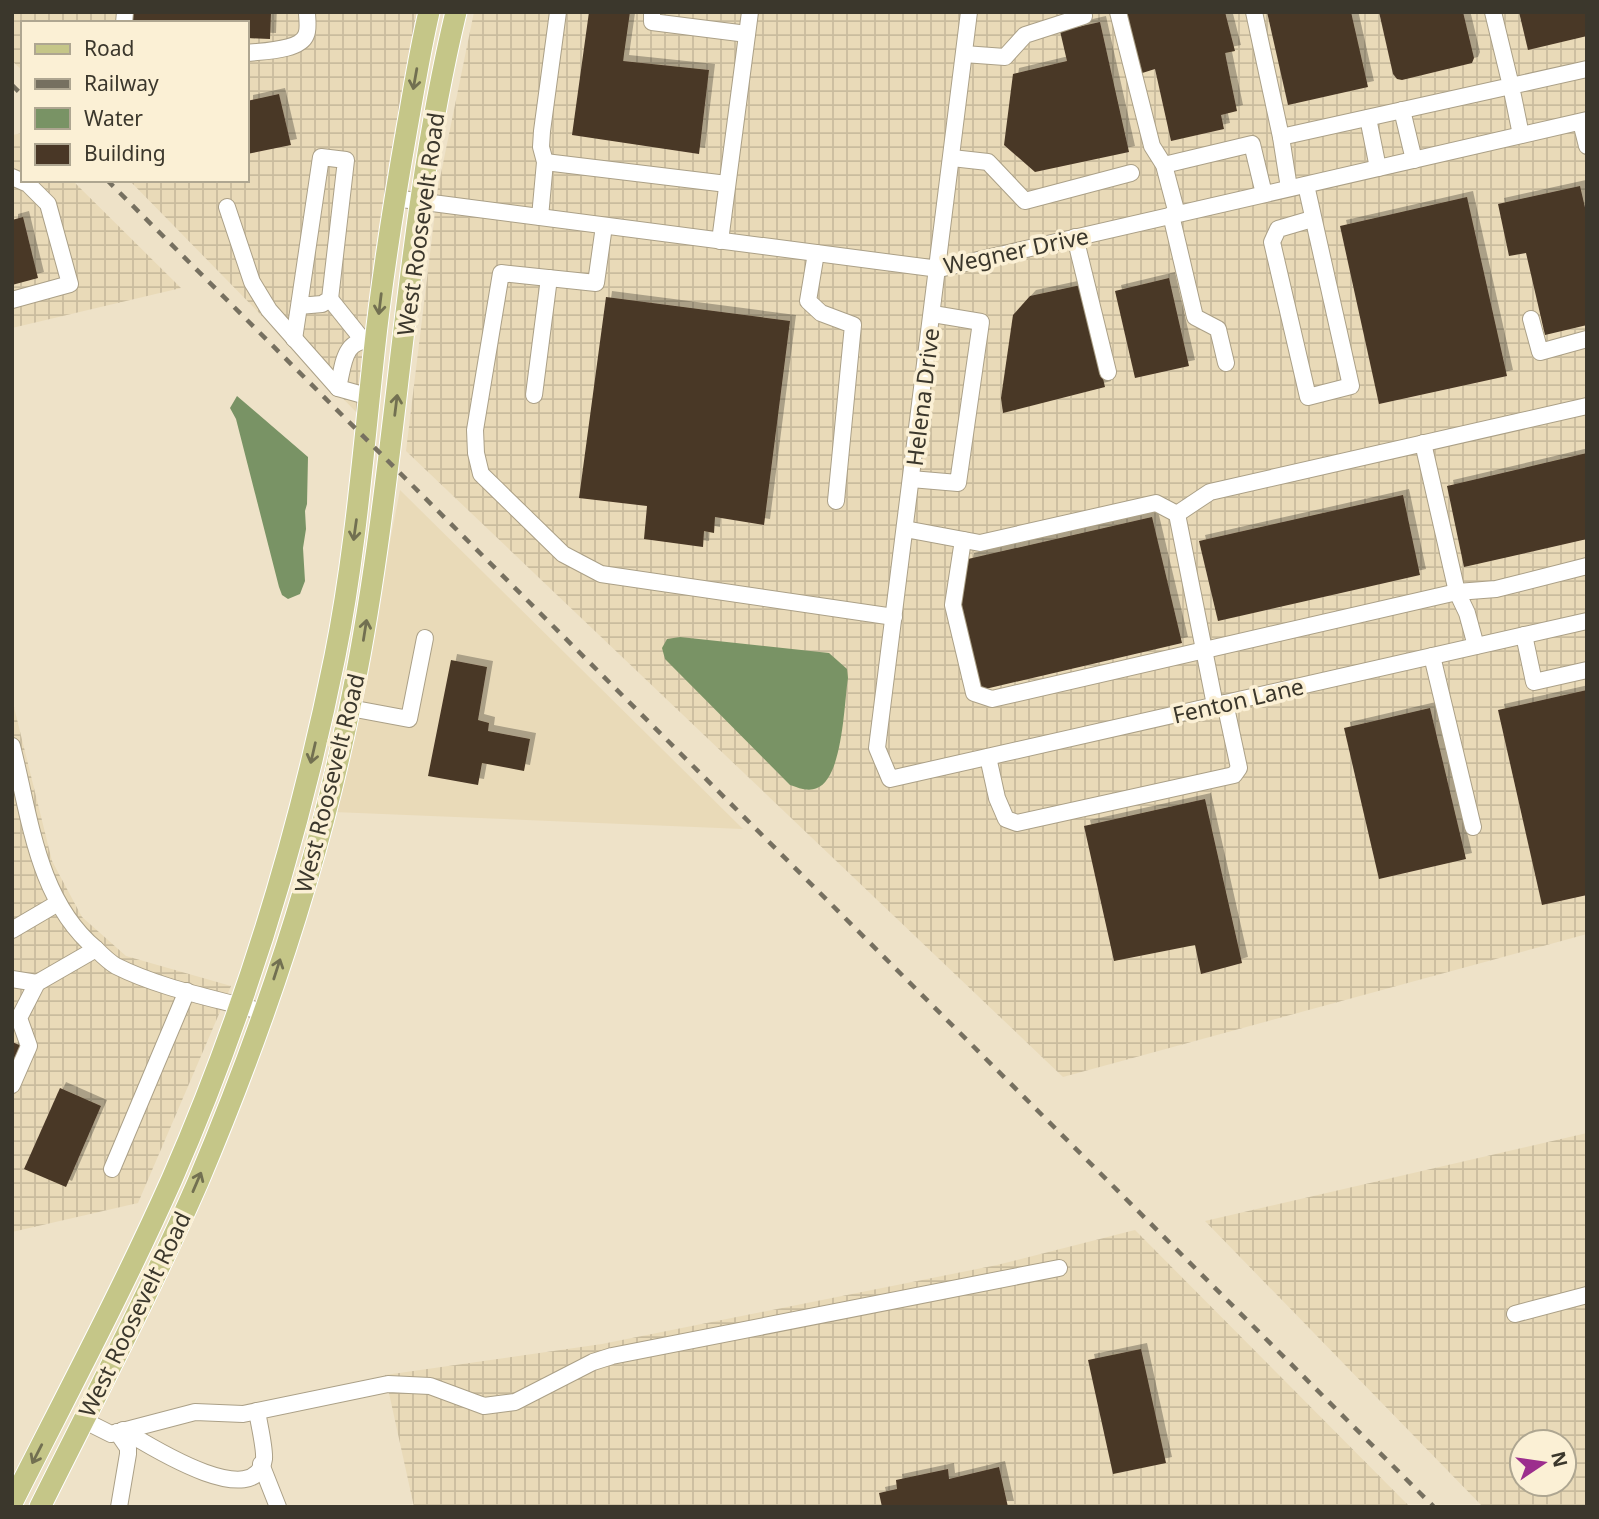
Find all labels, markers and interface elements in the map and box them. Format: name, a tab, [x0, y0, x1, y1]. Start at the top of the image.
legend	[21, 21, 248, 182]
text: Road	[84, 34, 134, 62]
one-way arrow	[408, 67, 421, 90]
text: Railway	[84, 69, 159, 97]
text: Water	[84, 104, 143, 132]
street label: West Roosevelt Road	[388, 110, 452, 338]
text: Building	[84, 139, 166, 167]
street label: Wegner Drive	[940, 219, 1092, 281]
one-way arrow	[374, 292, 387, 315]
street label: Helena Drive	[898, 326, 946, 468]
one-way arrow	[390, 394, 403, 417]
one-way arrow	[349, 518, 362, 541]
one-way arrow	[359, 619, 372, 642]
street label: Fenton Lane	[1169, 669, 1307, 731]
street label: West Roosevelt Road	[286, 670, 372, 896]
one-way arrow	[306, 741, 319, 764]
one-way arrow	[272, 958, 285, 980]
one-way arrow	[192, 1171, 205, 1193]
street label: West Roosevelt Road	[70, 1206, 198, 1422]
north arrow	[1508, 1428, 1578, 1498]
one-way arrow	[29, 1443, 43, 1464]
text: N	[1545, 1449, 1574, 1470]

